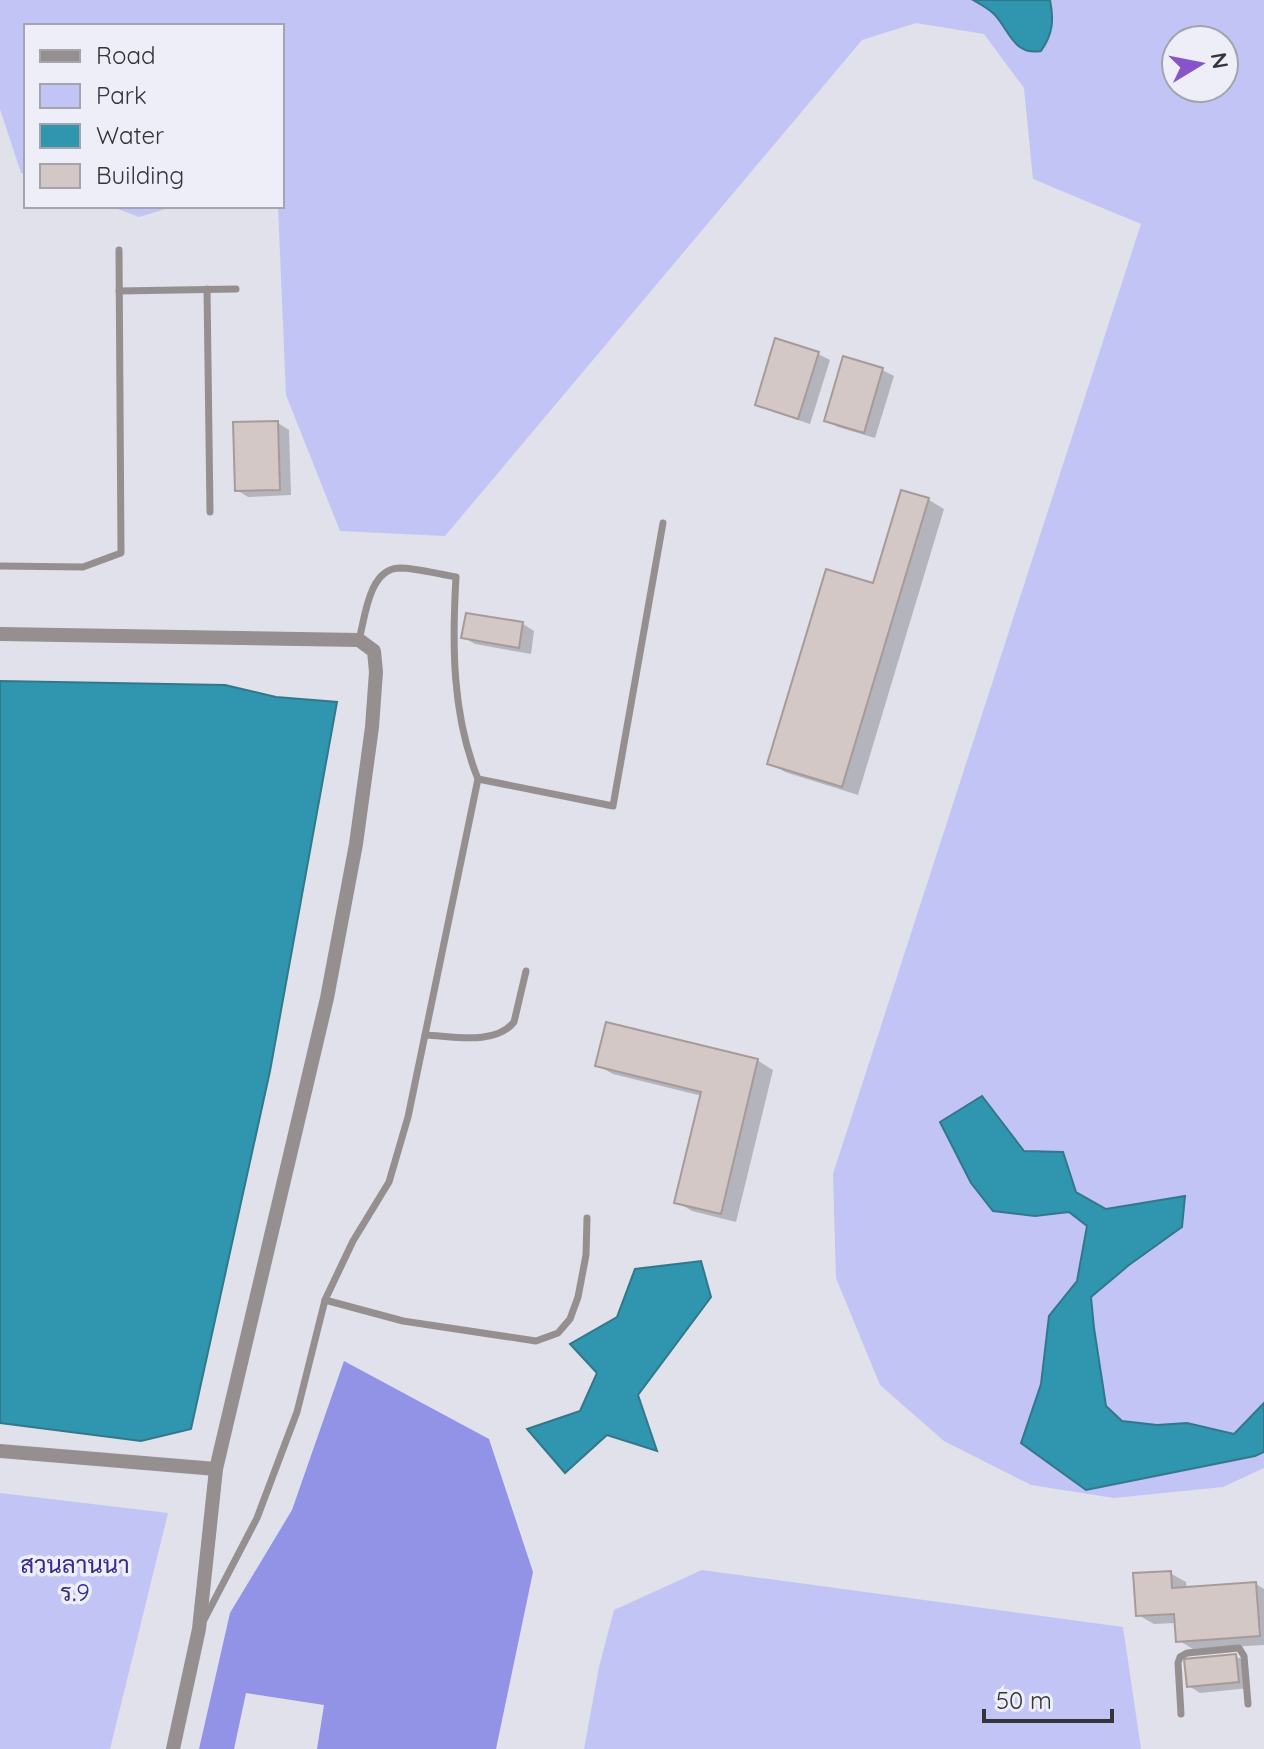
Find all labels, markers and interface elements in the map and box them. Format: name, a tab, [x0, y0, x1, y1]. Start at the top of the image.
legend	[24, 24, 284, 208]
north arrow	[1160, 24, 1240, 104]
text: Road	[96, 40, 156, 70]
text: N	[1205, 50, 1235, 71]
text: Park	[96, 80, 147, 110]
text: Water	[96, 120, 164, 150]
text: Building	[96, 160, 184, 190]
park label: สวนลานนา ร.9	[20, 1549, 130, 1607]
scale bar	[984, 1673, 1112, 1723]
text: 50 m	[996, 1685, 1052, 1715]

